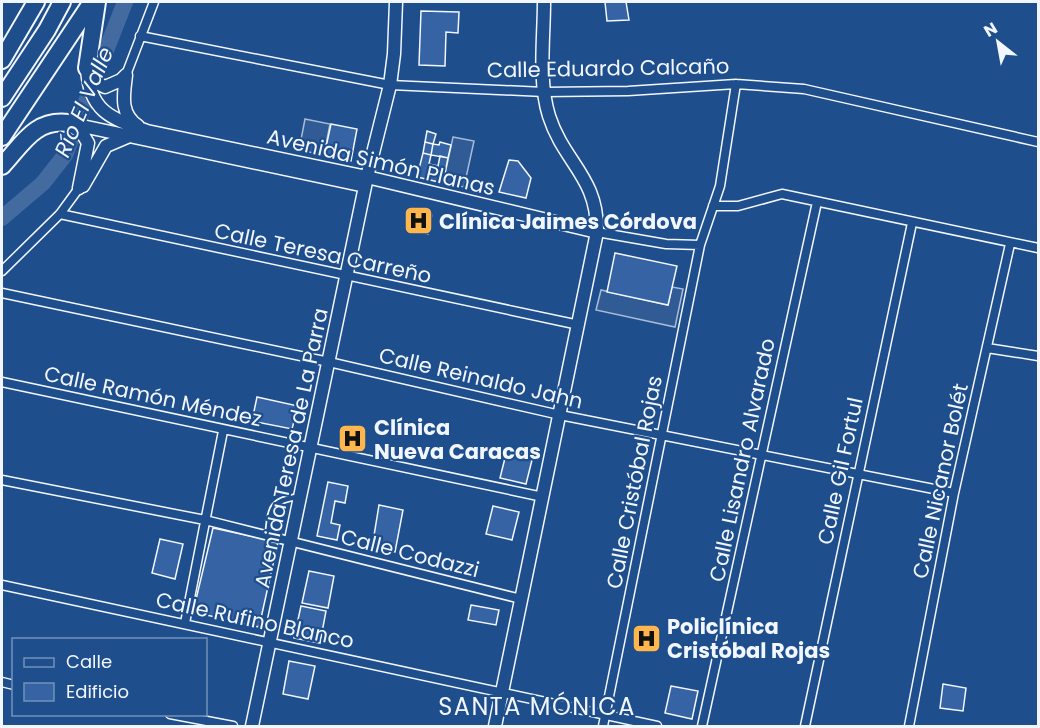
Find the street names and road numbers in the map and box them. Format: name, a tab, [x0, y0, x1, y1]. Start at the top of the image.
street label: Calle Eduardo Calcaño	[487, 51, 729, 85]
street label: Avenida Simón Planas	[264, 122, 498, 202]
street label: Calle Teresa Carreño	[212, 216, 434, 290]
street label: Avenida Teresa de La Parra	[247, 305, 335, 591]
street label: Calle Lisandro Alvarado	[702, 336, 782, 584]
street label: Calle Reinaldo Jahn	[376, 340, 586, 416]
street label: Calle Ramón Méndez	[42, 359, 264, 433]
street label: Calle Cristóbal Rojas	[599, 373, 669, 591]
street label: Calle Nicanor Bolét	[905, 381, 975, 581]
street label: Calle Gil Fortul	[810, 395, 870, 547]
street label: Calle Codazzi	[338, 522, 482, 584]
street label: Calle Rufino Blanco	[153, 585, 357, 655]

